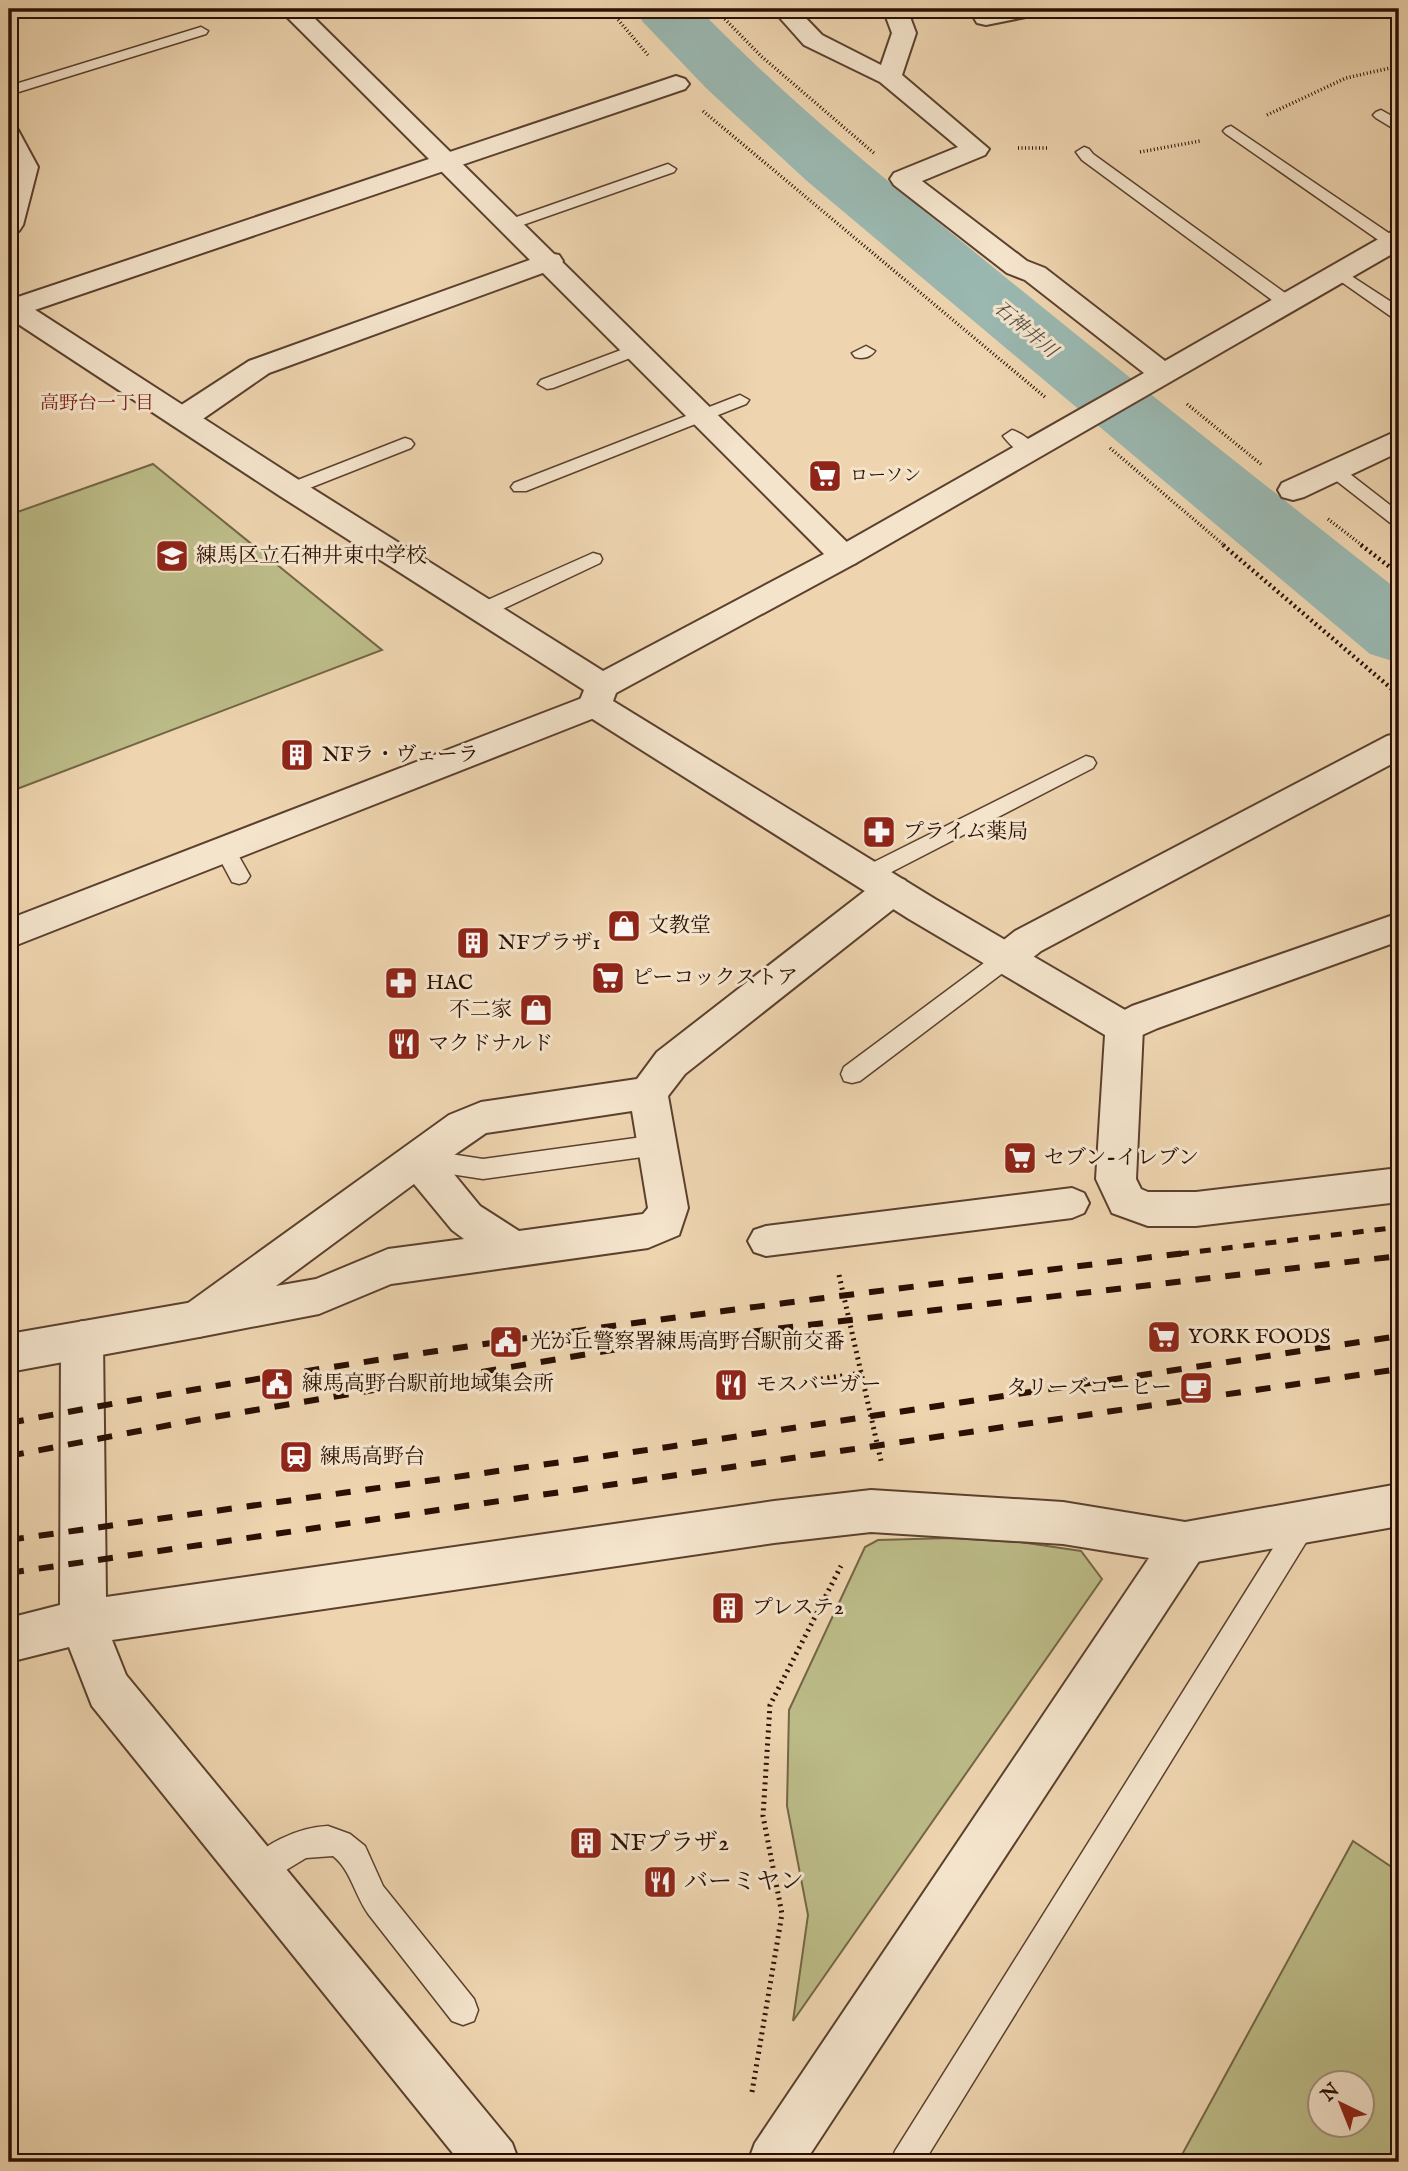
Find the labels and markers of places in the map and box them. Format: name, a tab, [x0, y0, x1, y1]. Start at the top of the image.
supermarket icon: ローソン	[806, 457, 844, 495]
place label: ローソン	[850, 465, 921, 488]
school or university icon: 練馬区立石神井東中学校	[153, 537, 191, 575]
place label: 練馬区立石神井東中学校	[196, 543, 427, 570]
building icon: NFラ・ヴェーラ	[278, 736, 316, 774]
place label: NFラ・ヴェーラ	[322, 742, 479, 769]
pharmacy icon: プライム薬局	[860, 813, 898, 851]
place label: プライム薬局	[903, 819, 1028, 846]
shop icon: 文教堂	[605, 907, 643, 945]
place label: 文教堂	[648, 913, 711, 940]
building icon: NFプラザ1	[454, 924, 492, 962]
place label: NFプラザ1	[498, 930, 600, 957]
supermarket icon: ピーコックストア	[589, 959, 627, 997]
pharmacy icon: HAC	[382, 964, 420, 1002]
place label: ピーコックストア	[632, 965, 798, 992]
place label: HAC	[426, 970, 473, 997]
shop icon: 不二家	[517, 991, 555, 1029]
place label: 不二家	[449, 997, 512, 1024]
restaurant icon: マクドナルド	[385, 1025, 423, 1063]
place label: マクドナルド	[428, 1031, 553, 1058]
supermarket icon: セブン-イレブン	[1001, 1139, 1039, 1177]
place label: セブン-イレブン	[1044, 1145, 1199, 1172]
supermarket icon: YORK FOODS	[1145, 1318, 1183, 1356]
public building icon: 光が丘警察署練馬高野台駅前交番	[487, 1323, 525, 1361]
place label: YORK FOODS	[1188, 1324, 1330, 1351]
place label: 光が丘警察署練馬高野台駅前交番	[530, 1329, 845, 1356]
public building icon: 練馬高野台駅前地域集会所	[258, 1365, 296, 1403]
restaurant icon: モスバーガー	[712, 1366, 750, 1404]
cafe icon: タリーズコーヒー	[1177, 1369, 1215, 1407]
place label: 練馬高野台駅前地域集会所	[302, 1371, 554, 1398]
place label: モスバーガー	[756, 1372, 882, 1399]
place label: タリーズコーヒー	[1006, 1375, 1172, 1402]
station icon: 練馬高野台	[277, 1438, 315, 1476]
place label: 練馬高野台	[320, 1444, 425, 1471]
building icon: プレステ2	[709, 1589, 747, 1627]
place label: プレステ2	[752, 1595, 844, 1622]
building icon: NFプラザ2	[567, 1824, 605, 1862]
place label: NFプラザ2	[610, 1828, 729, 1859]
restaurant icon: バーミヤン	[641, 1863, 679, 1901]
place label: バーミヤン	[684, 1867, 804, 1898]

